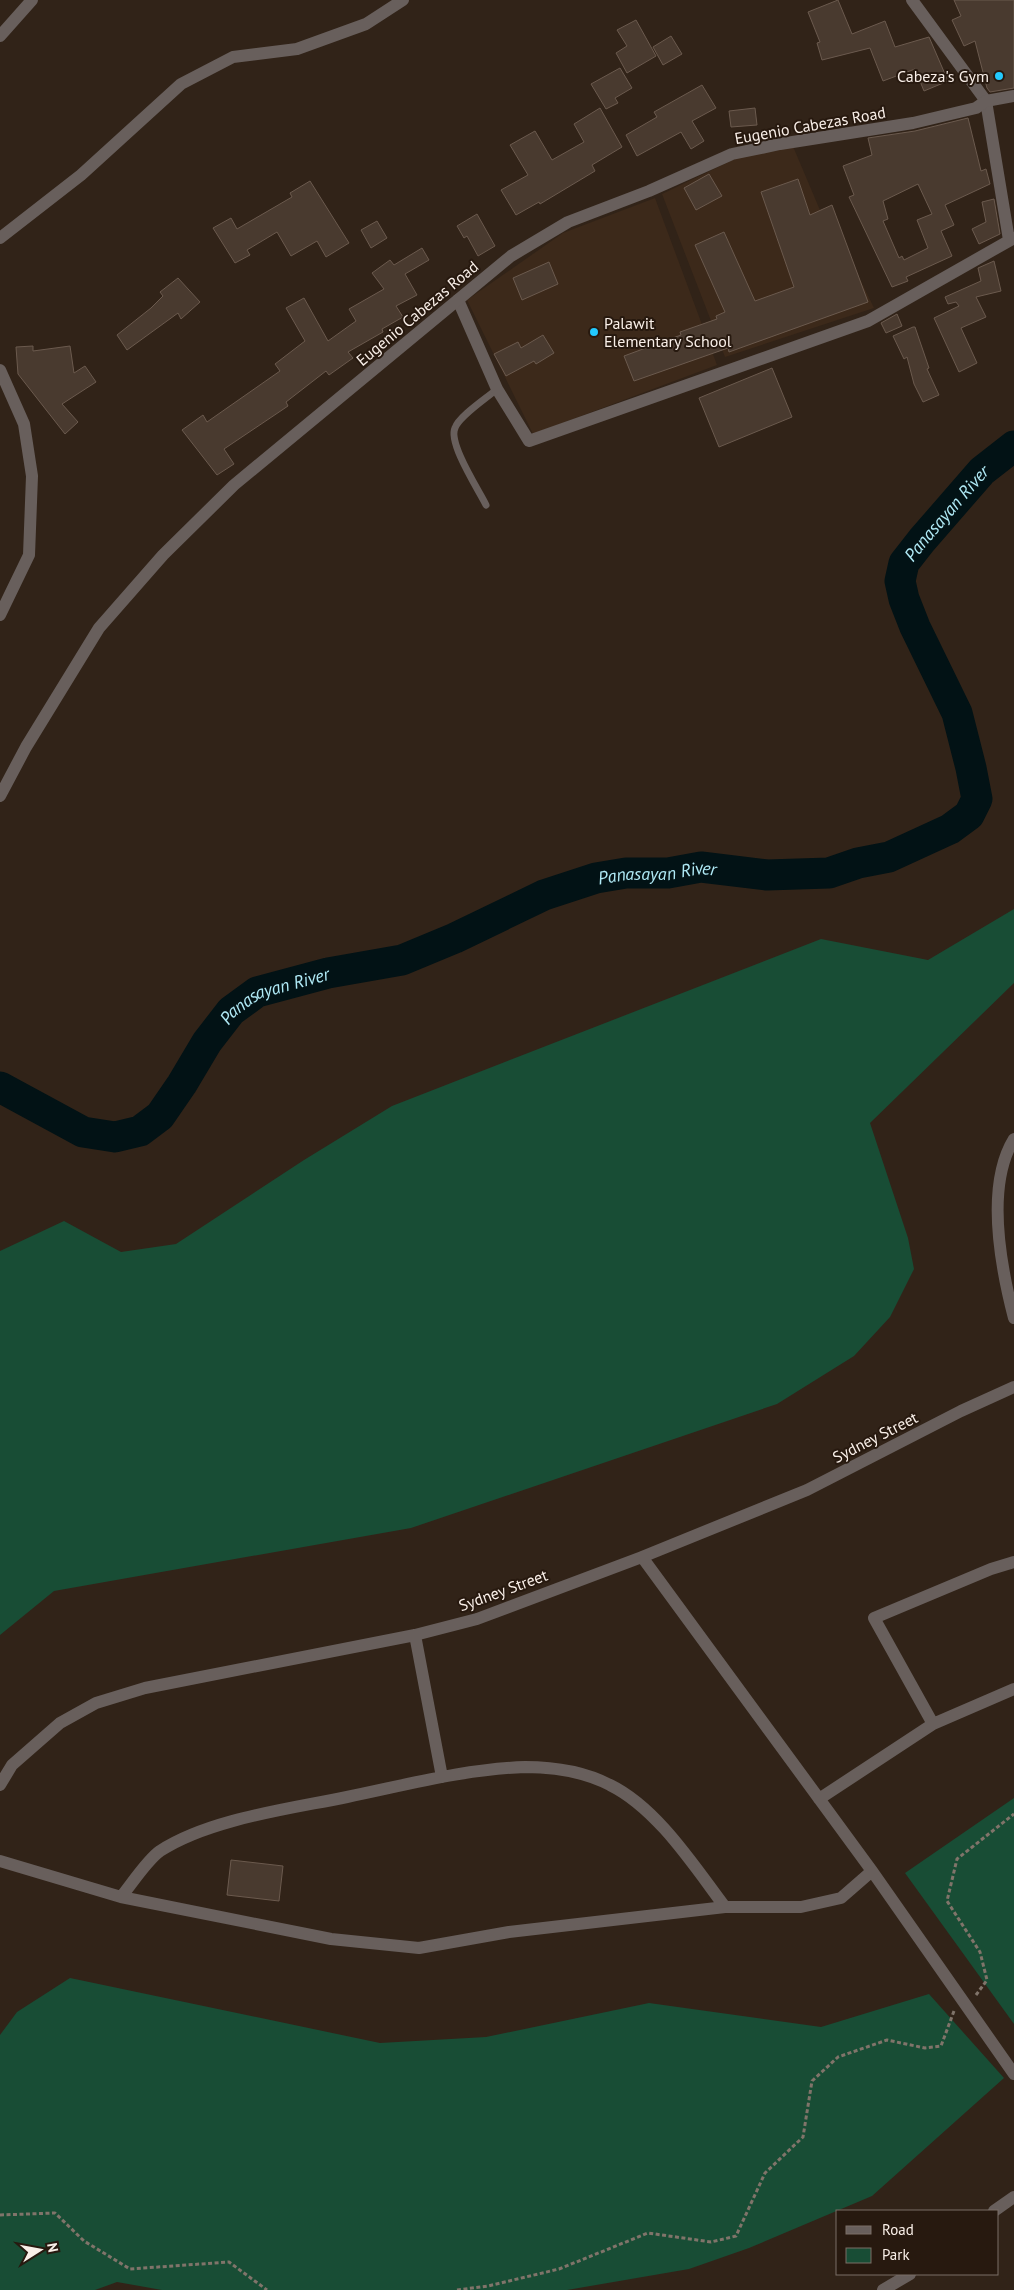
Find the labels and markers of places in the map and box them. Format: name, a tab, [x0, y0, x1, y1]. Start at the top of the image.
place label: Cabeza's Gym	[897, 66, 989, 86]
marker: Cabeza's Gym	[993, 70, 1005, 82]
place label: Palawit Elementary School	[604, 313, 732, 351]
marker: Palawit Elementary School	[588, 326, 600, 338]

